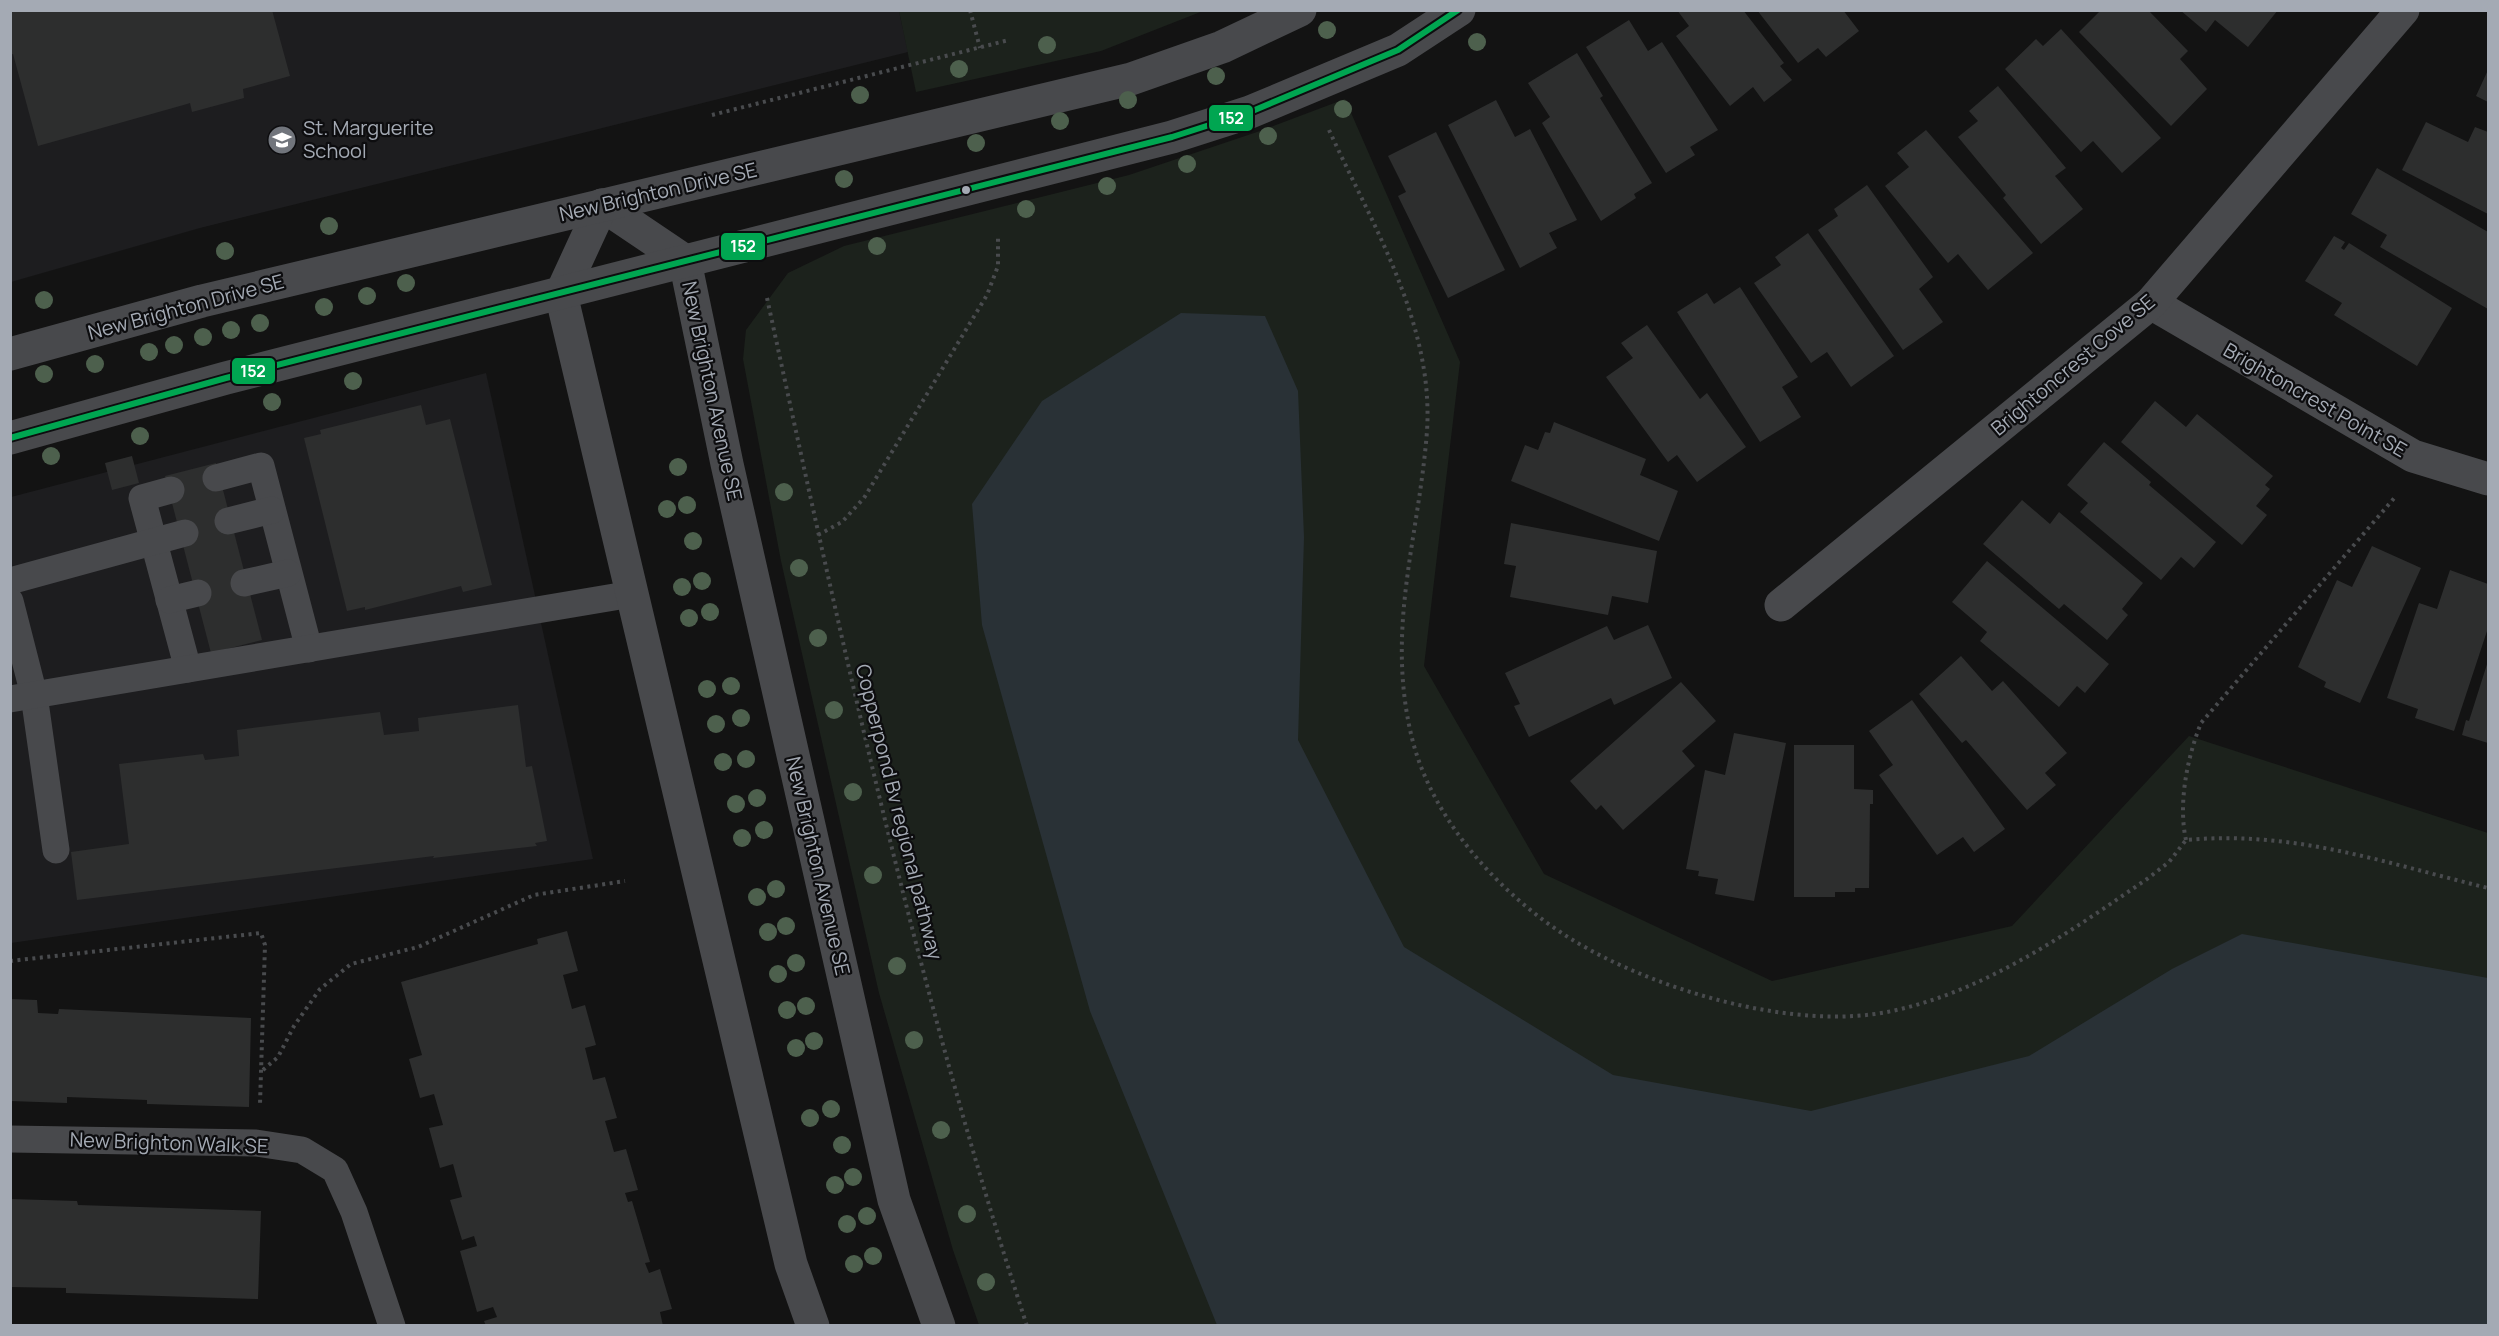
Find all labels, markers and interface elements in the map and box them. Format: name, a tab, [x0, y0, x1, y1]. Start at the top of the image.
line badge: 152	[1208, 104, 1254, 132]
text: 152	[1218, 107, 1244, 129]
place label: St. Marguerite School	[303, 114, 434, 164]
school or university icon: St. Marguerite School	[266, 124, 298, 156]
street label: New Brighton Drive SE	[556, 156, 759, 227]
unlabelled marker	[960, 184, 972, 196]
line badge: 152	[720, 232, 766, 261]
text: 152	[730, 235, 756, 257]
street label: New Brighton Drive SE	[85, 267, 287, 346]
street label: New Brighton Avenue SE	[676, 279, 749, 503]
street label: Brightoncrest Cove SE	[1985, 288, 2160, 441]
street label: Brightoncrest Point SE	[2219, 336, 2412, 463]
line badge: 152	[231, 357, 276, 385]
text: 152	[240, 360, 266, 382]
street label: Copperpond Bv regional pathway	[850, 661, 949, 963]
street label: New Brighton Avenue SE	[780, 754, 857, 978]
street label: New Brighton Walk SE	[69, 1126, 269, 1159]

